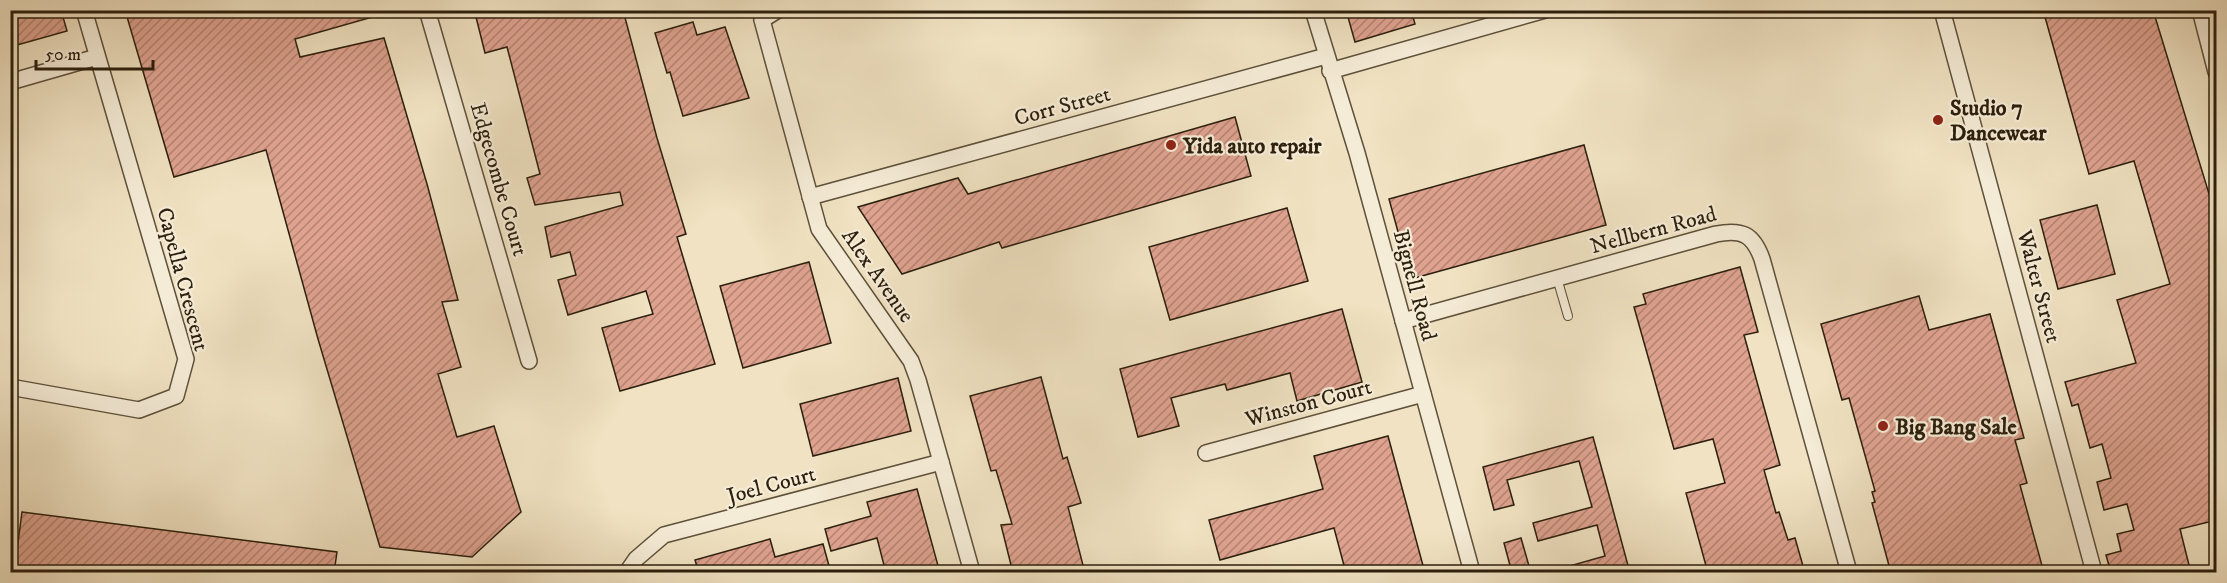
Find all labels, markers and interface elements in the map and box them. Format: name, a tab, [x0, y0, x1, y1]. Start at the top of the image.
scale bar	[36, 33, 153, 71]
text: 50 m	[45, 44, 81, 66]
street label: Corr Street	[1011, 81, 1113, 132]
place label: Studio 7 Dancewear	[1950, 95, 2047, 147]
street label: Edgecombe Court	[464, 100, 533, 259]
marker: Studio 7 Dancewear	[1931, 113, 1945, 127]
place label: Yida auto repair	[1182, 133, 1322, 160]
marker: Yida auto repair	[1164, 138, 1178, 152]
street label: Nellbern Road	[1587, 201, 1719, 260]
street label: Capella Crescent	[150, 205, 215, 354]
street label: Alex Avenue	[836, 224, 920, 328]
street label: Walter Street	[2010, 226, 2067, 346]
street label: Bignell Road	[1387, 227, 1442, 344]
street label: Winston Court	[1241, 374, 1375, 434]
place label: Big Bang Sale	[1895, 414, 2017, 441]
marker: Big Bang Sale	[1876, 419, 1890, 433]
street label: Joel Court	[722, 461, 819, 511]

